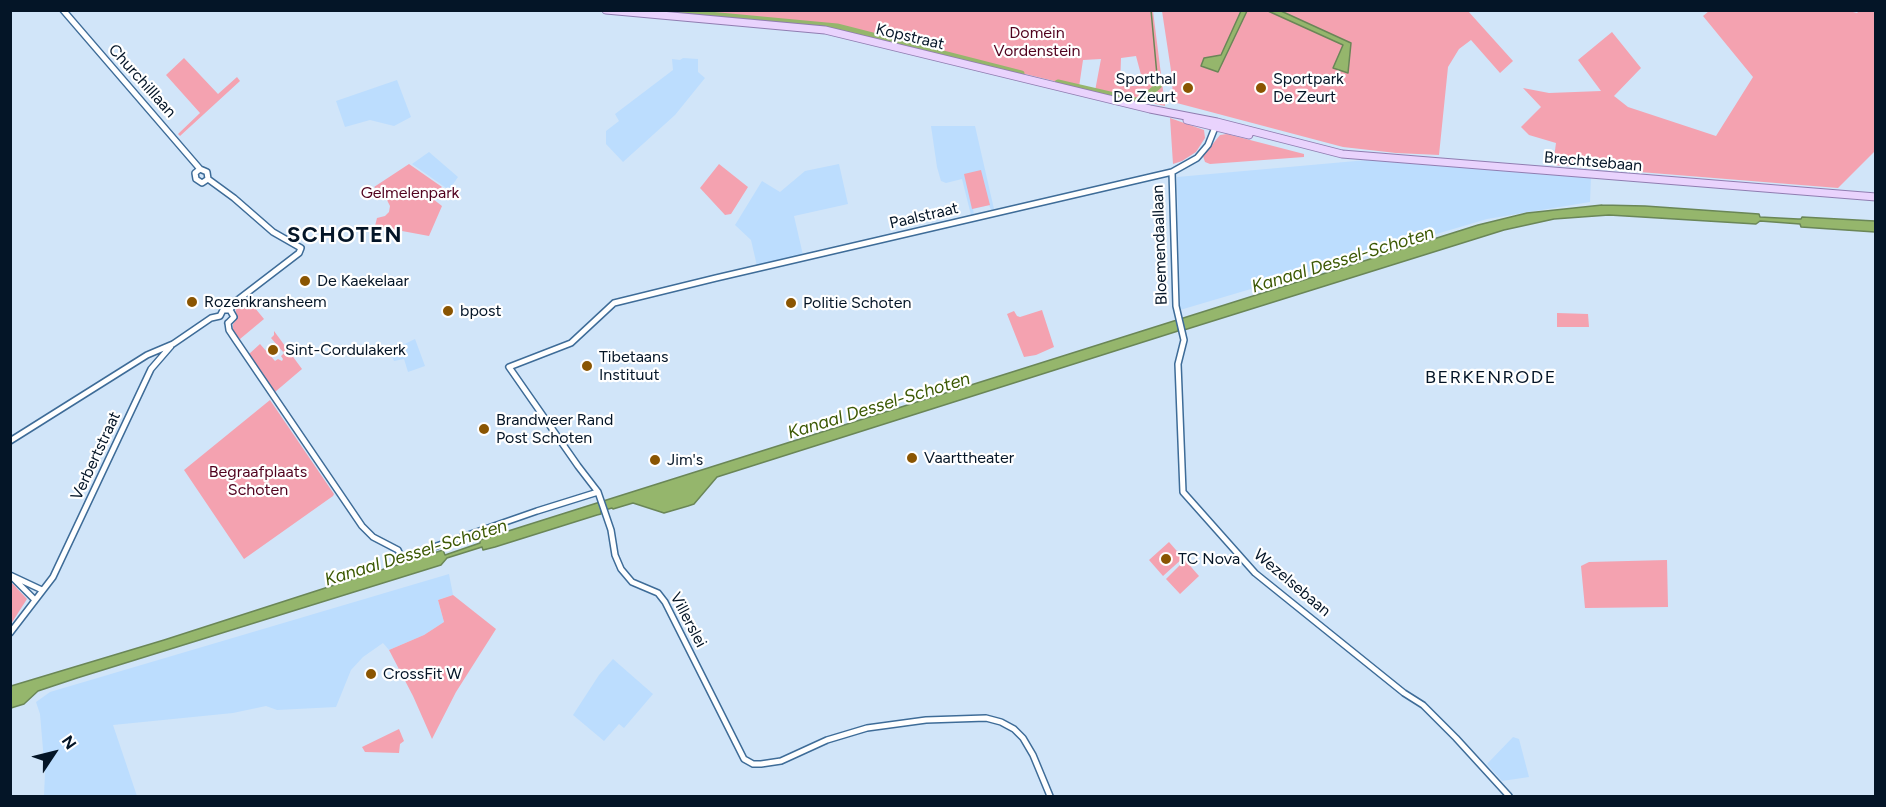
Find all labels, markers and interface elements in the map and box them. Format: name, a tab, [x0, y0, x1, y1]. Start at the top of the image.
street label: Kopstraat	[874, 20, 946, 54]
park label: Domein Vordenstein	[993, 23, 1081, 61]
street label: Churchilllaan	[104, 40, 180, 122]
place label: Sporthal De Zeurt	[1113, 69, 1176, 107]
place label: Sportpark De Zeurt	[1273, 69, 1344, 107]
marker: Sporthal De Zeurt	[1181, 81, 1195, 95]
marker: Sportpark De Zeurt	[1254, 81, 1268, 95]
street label: Brechtsebaan	[1543, 148, 1643, 176]
park label: Gelmelenpark	[361, 183, 459, 203]
street label: Bloemendaallaan	[1148, 184, 1172, 306]
street label: Paalstraat	[888, 199, 960, 233]
water label: Kanaal Dessel-Schoten	[1249, 222, 1437, 298]
district label: SCHOTEN	[287, 223, 403, 249]
place label: De Kaekelaar	[317, 271, 409, 291]
marker: De Kaekelaar	[298, 274, 312, 288]
place label: Rozenkransheem	[204, 292, 327, 312]
place label: Politie Schoten	[803, 293, 911, 313]
marker: Rozenkransheem	[185, 295, 199, 309]
marker: Politie Schoten	[784, 296, 798, 310]
place label: bpost	[460, 301, 502, 321]
marker: bpost	[441, 304, 455, 318]
place label: Sint-Cordulakerk	[285, 340, 406, 360]
marker: Sint-Cordulakerk	[266, 343, 280, 357]
place label: Tibetaans Instituut	[599, 347, 668, 385]
marker: Tibetaans Instituut	[580, 359, 594, 373]
district label: BERKENRODE	[1425, 367, 1557, 389]
water label: Kanaal Dessel-Schoten	[785, 368, 973, 444]
street label: Verbertstraat	[67, 409, 125, 503]
place label: Brandweer Rand Post Schoten	[496, 410, 613, 448]
marker: Brandweer Rand Post Schoten	[477, 422, 491, 436]
place label: Vaarttheater	[924, 448, 1014, 468]
place label: Jim's	[667, 450, 703, 470]
marker: Vaarttheater	[905, 451, 919, 465]
marker: Jim's	[648, 453, 662, 467]
park label: Begraafplaats Schoten	[209, 462, 307, 500]
water label: Kanaal Dessel-Schoten	[322, 515, 510, 591]
street label: Wezelsebaan	[1250, 545, 1334, 621]
place label: TC Nova	[1178, 549, 1240, 569]
marker: TC Nova	[1159, 552, 1173, 566]
street label: Villerslei	[666, 589, 710, 651]
place label: CrossFit W	[383, 664, 462, 684]
marker: CrossFit W	[364, 667, 378, 681]
north arrow	[24, 723, 84, 783]
text: N	[58, 732, 80, 753]

